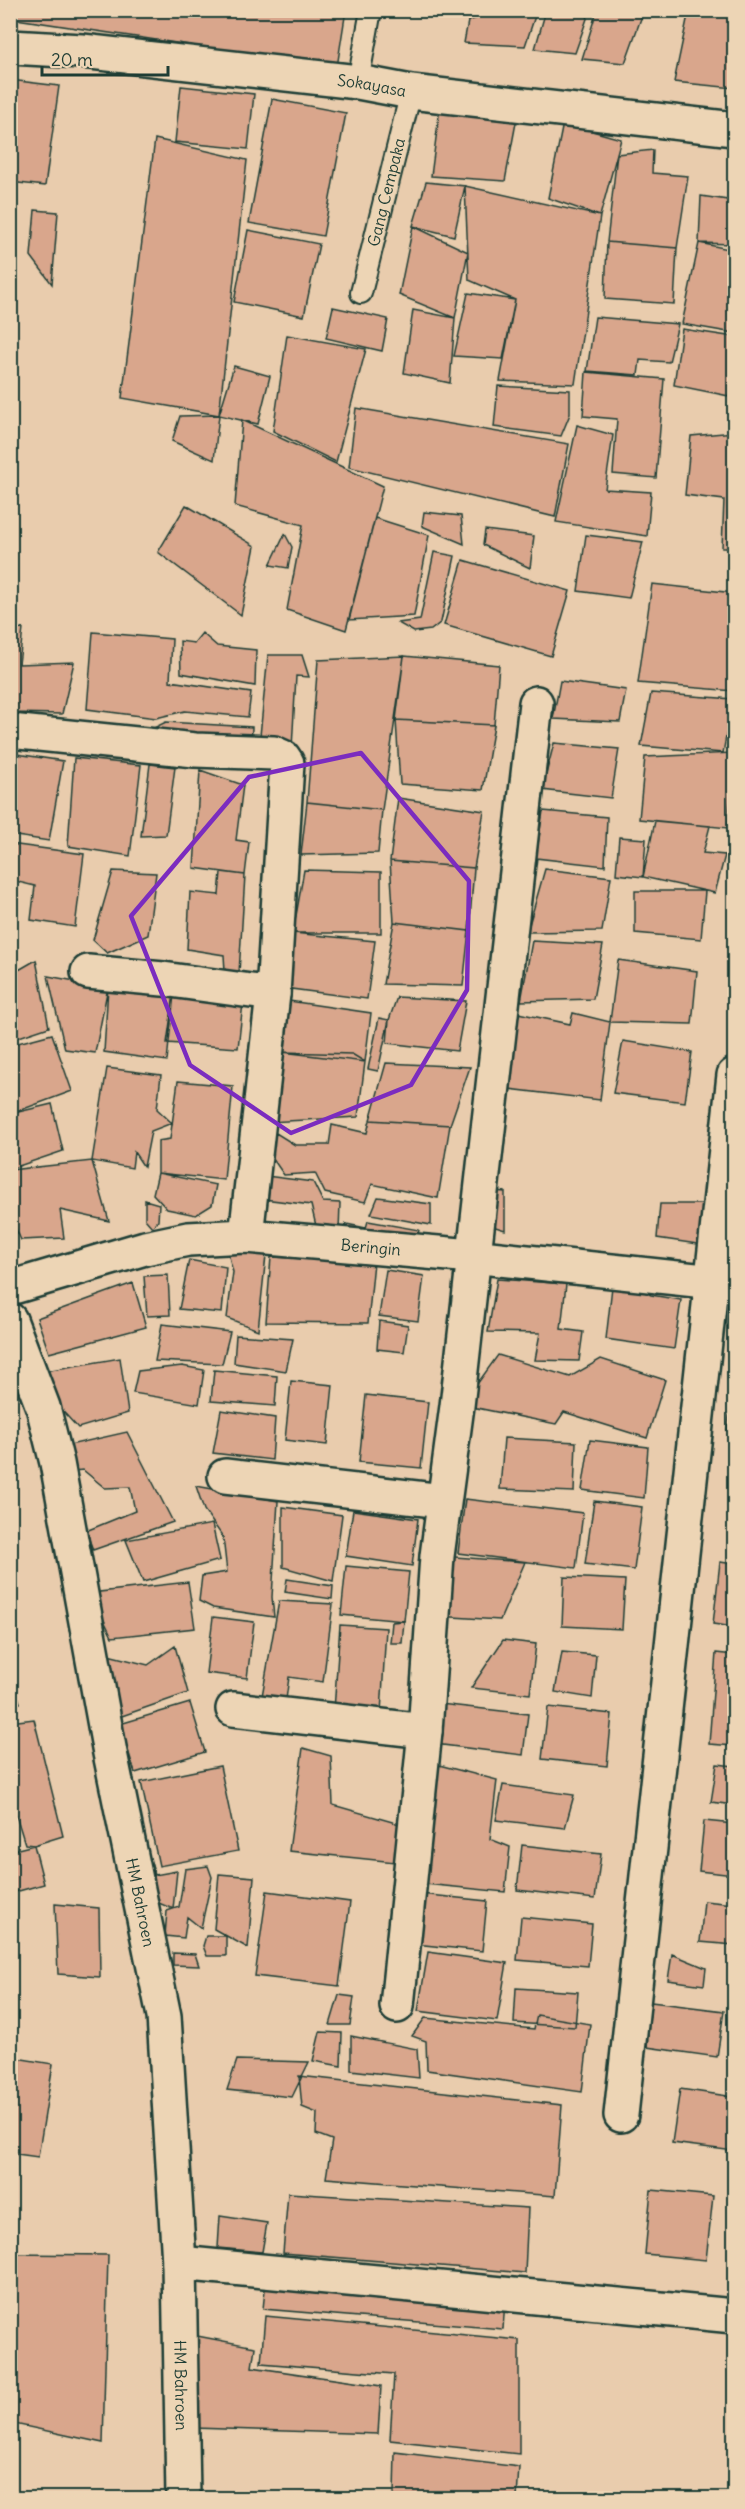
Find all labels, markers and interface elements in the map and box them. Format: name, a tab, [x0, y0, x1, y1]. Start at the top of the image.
scale bar	[42, 39, 168, 77]
text: 20 m	[51, 48, 93, 71]
street label: Sokayasa	[336, 70, 408, 101]
street label: Gang Cempaka	[363, 136, 409, 248]
street label: Beringin	[340, 1234, 402, 1260]
street label: HM Bahroen	[122, 1856, 160, 1949]
street label: HM Bahroen	[170, 2340, 192, 2431]

